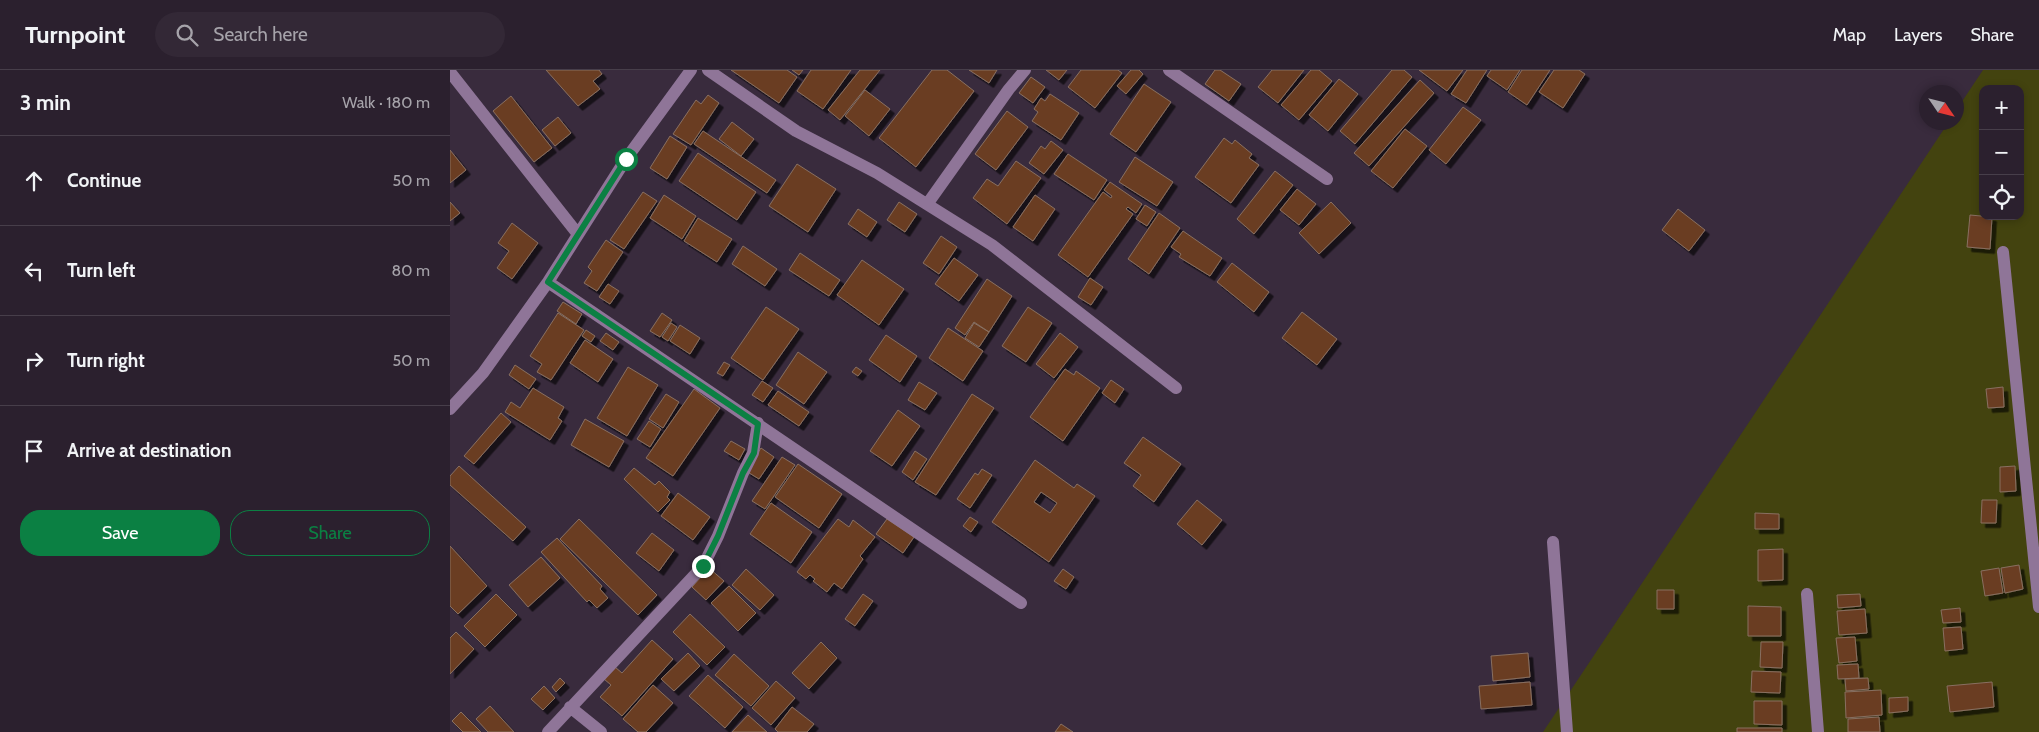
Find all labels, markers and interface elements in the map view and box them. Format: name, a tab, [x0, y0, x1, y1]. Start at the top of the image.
search box	[155, 12, 505, 57]
text: Turnpoint	[25, 20, 125, 49]
icon: search	[173, 21, 201, 49]
text: Search here	[213, 23, 308, 46]
text: Map	[1833, 24, 1866, 46]
text: Layers	[1894, 24, 1943, 46]
text: Share	[1971, 24, 2014, 46]
north arrow	[1919, 85, 1964, 130]
map controls	[1979, 85, 2024, 220]
button: +	[1979, 85, 2024, 130]
text: 3 min	[20, 90, 71, 115]
text: Walk · 180 m	[342, 93, 430, 112]
button: −	[1979, 130, 2024, 175]
route start	[615, 148, 638, 171]
icon: ahead	[20, 167, 48, 195]
text: Continue	[67, 169, 141, 192]
text: 50 m	[393, 171, 430, 190]
button: locate	[1979, 175, 2024, 220]
icon: left	[20, 257, 48, 285]
text: Turn left	[67, 259, 135, 282]
text: 80 m	[392, 261, 430, 280]
icon: right	[20, 347, 48, 375]
text: Turn right	[67, 349, 145, 372]
text: 50 m	[393, 351, 430, 370]
icon: arrive	[20, 437, 48, 465]
text: Arrive at destination	[67, 439, 231, 462]
button: Save	[20, 510, 220, 556]
button: Share	[230, 510, 430, 556]
route end	[692, 555, 715, 578]

